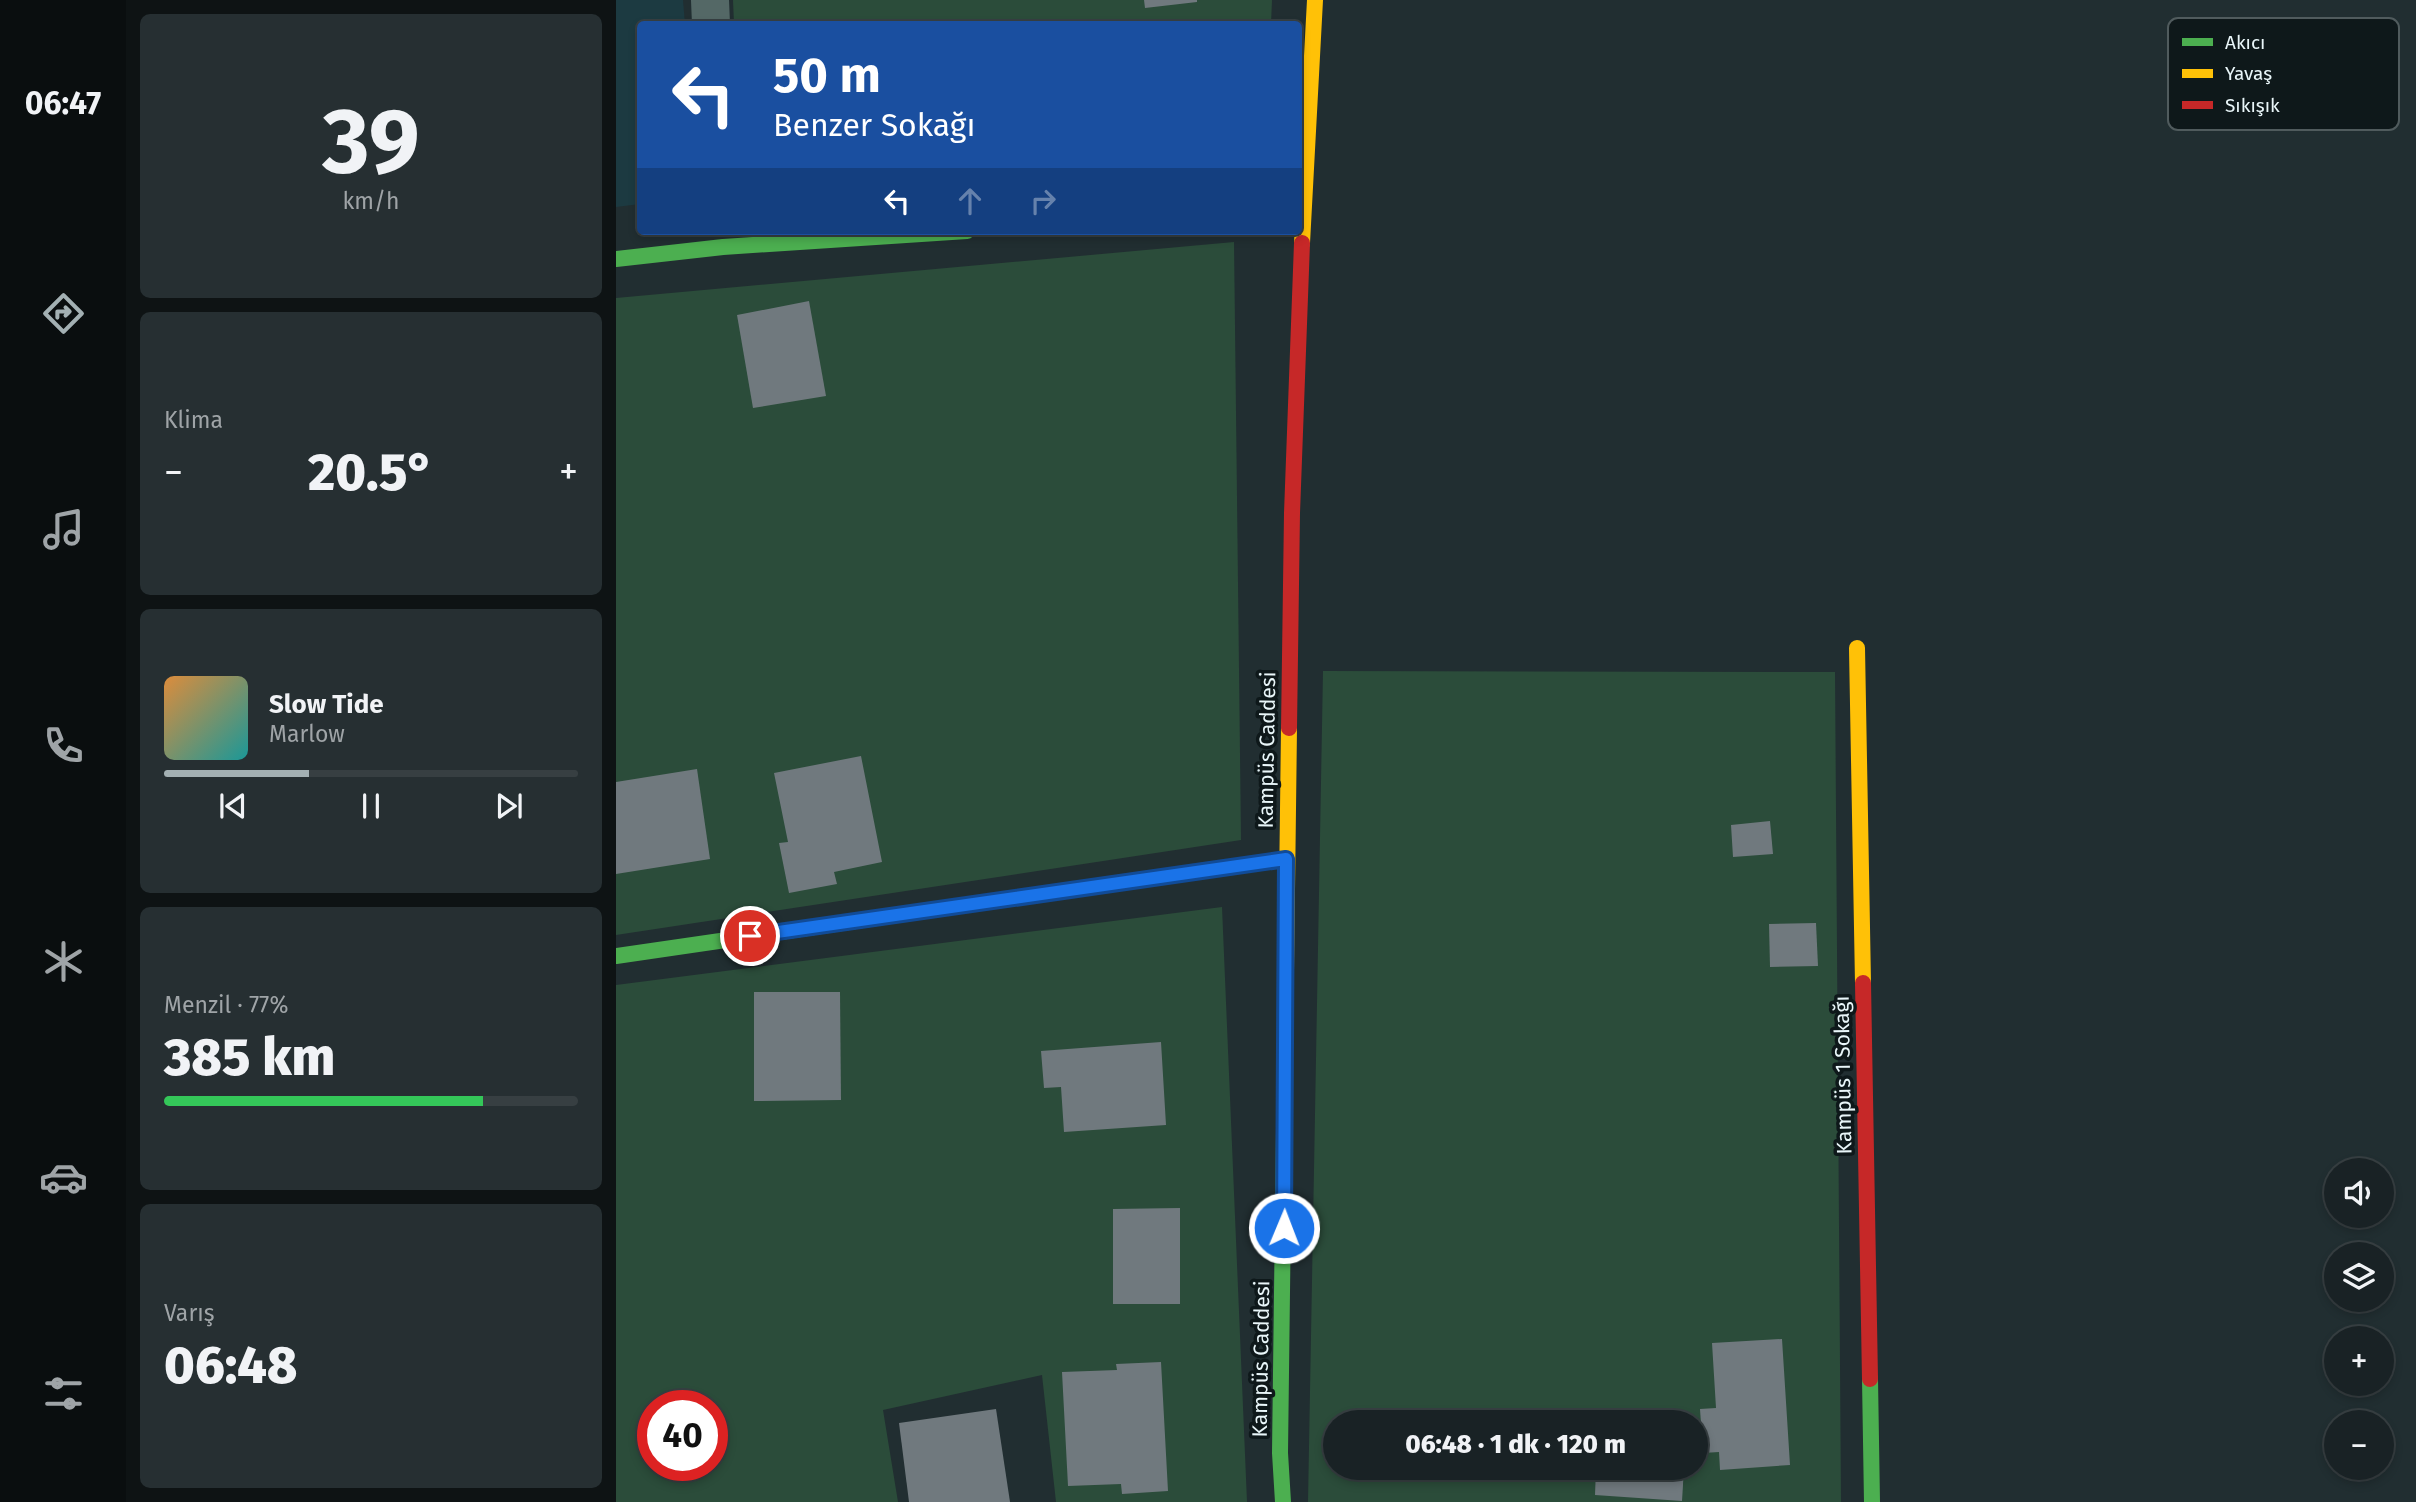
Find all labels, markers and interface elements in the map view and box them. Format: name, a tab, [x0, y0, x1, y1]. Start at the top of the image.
legend	[2168, 18, 2399, 130]
text: Akıcı	[2225, 31, 2265, 54]
text: 50 m	[773, 46, 881, 105]
icon: left	[658, 49, 749, 140]
text: Yavaş	[2225, 62, 2272, 85]
text: 06:47	[25, 84, 101, 122]
text: 39	[322, 87, 420, 196]
text: Sıkışık	[2225, 94, 2280, 117]
text: Benzer Sokağı	[773, 106, 975, 144]
icon: left	[878, 182, 916, 220]
icon: ahead	[951, 182, 989, 220]
icon: right	[1024, 182, 1062, 220]
text: km/h	[343, 187, 399, 215]
icon: directions	[39, 289, 88, 338]
text: Klima	[164, 406, 223, 434]
text: 20.5°	[308, 441, 434, 504]
text: −	[164, 449, 183, 495]
text: +	[559, 449, 578, 495]
icon: music	[39, 505, 88, 554]
street label: Kampüs Caddesi	[1253, 671, 1281, 829]
text: Slow Tide	[269, 689, 384, 720]
text: Marlow	[269, 720, 345, 748]
icon: phone	[39, 721, 88, 770]
icon: previous	[214, 787, 252, 825]
icon: pause	[352, 787, 390, 825]
icon: next	[490, 787, 528, 825]
pin	[720, 906, 780, 966]
icon: arrive	[731, 917, 769, 955]
icon: climate	[39, 937, 88, 986]
text: Menzil · 77%	[164, 991, 289, 1019]
street label: Kampüs 1 Sokağı	[1829, 995, 1857, 1155]
text: 385 km	[164, 1026, 335, 1089]
icon: car	[39, 1153, 88, 1202]
map controls	[2324, 1158, 2394, 1480]
button: sound	[2324, 1158, 2394, 1228]
position arrow	[1247, 1191, 1321, 1265]
button: layers	[2324, 1242, 2394, 1312]
street label: Kampüs Caddesi	[1247, 1280, 1275, 1438]
text: Varış	[164, 1299, 215, 1327]
button: +	[2324, 1326, 2394, 1396]
text: 06:48	[164, 1334, 297, 1397]
icon: filters	[39, 1369, 88, 1418]
speed limit sign: 40	[637, 1390, 728, 1481]
button: −	[2324, 1410, 2394, 1480]
text: 06:48 · 1 dk · 120 m	[1405, 1429, 1626, 1460]

